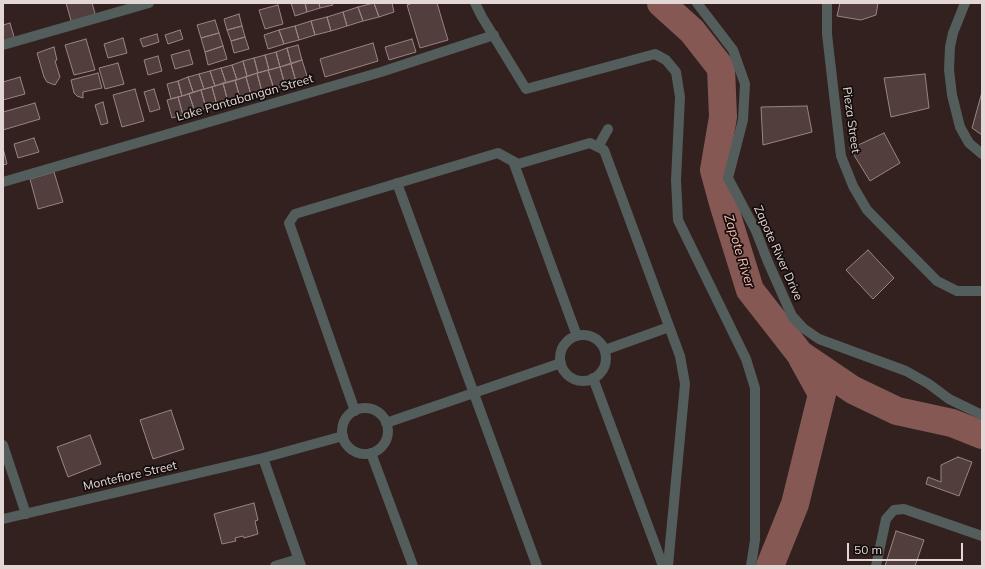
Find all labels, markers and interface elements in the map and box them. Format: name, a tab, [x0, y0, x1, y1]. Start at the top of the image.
street label: Lake Pantabangan Street	[175, 72, 315, 124]
street label: Pieza Street	[839, 86, 863, 154]
street label: Zapote River Drive	[751, 203, 805, 303]
water label: Zapote River	[720, 212, 758, 290]
street label: Montefiore Street	[82, 458, 178, 494]
scale bar	[849, 535, 965, 561]
text: 50 m	[854, 542, 882, 557]

